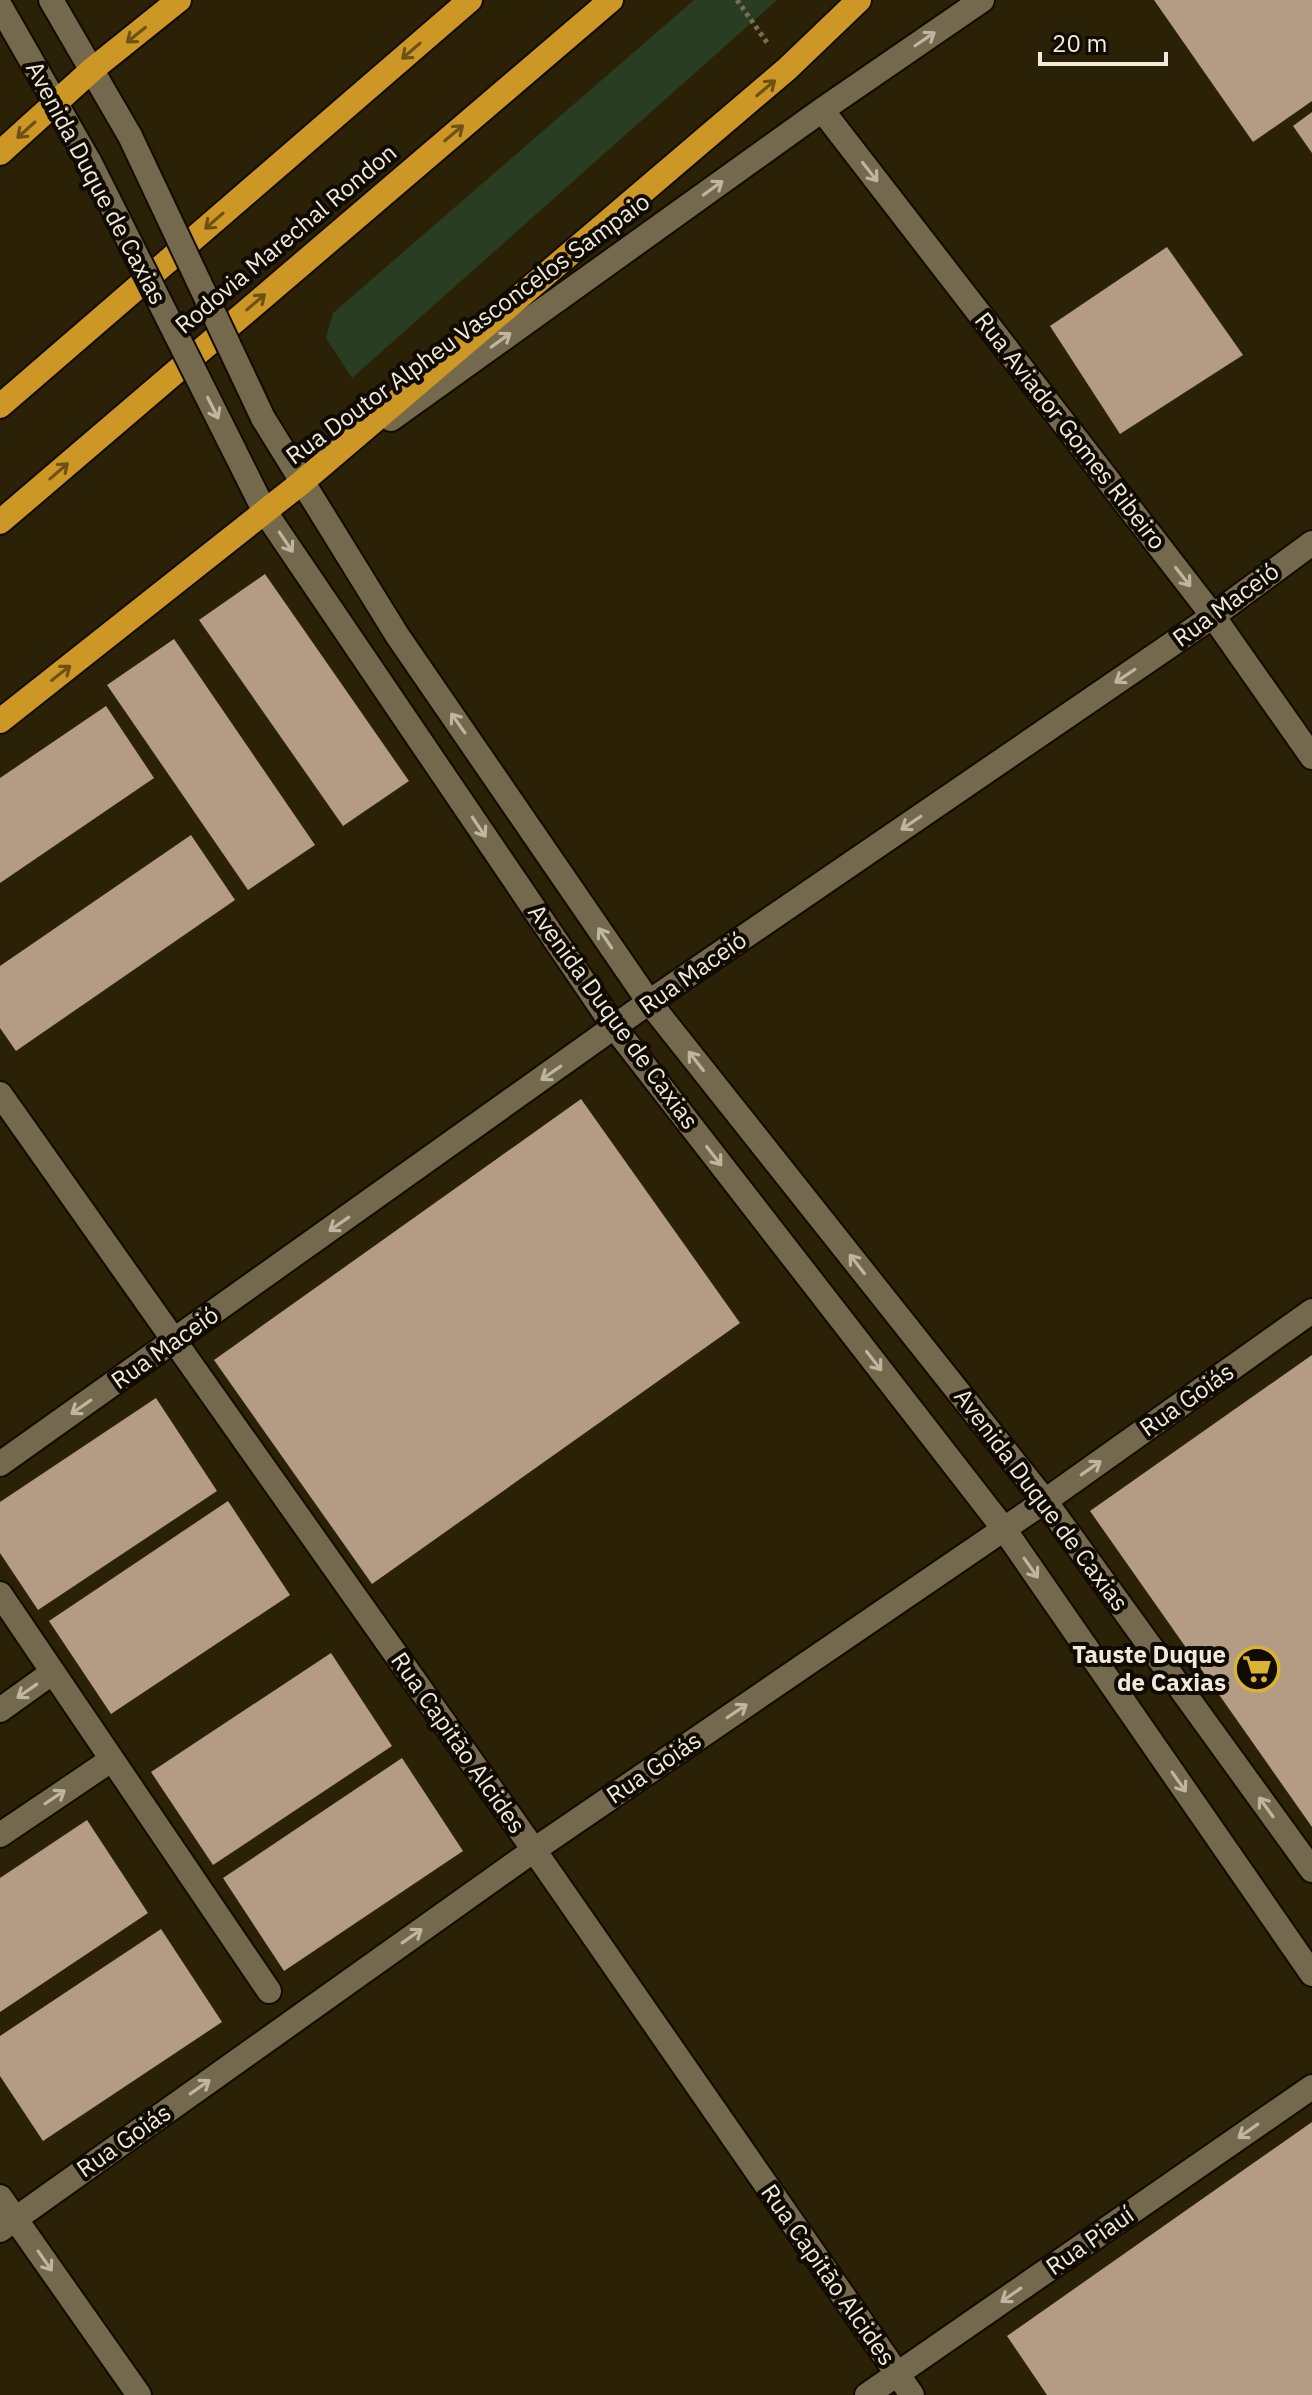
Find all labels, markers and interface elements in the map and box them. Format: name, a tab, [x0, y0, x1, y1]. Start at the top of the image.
scale bar	[1040, 16, 1166, 66]
one-way arrow	[126, 26, 147, 43]
text: 20 m	[1052, 27, 1107, 59]
one-way arrow	[914, 31, 936, 47]
one-way arrow	[402, 42, 422, 60]
street label: Avenida Duque de Caxias	[19, 55, 175, 310]
one-way arrow	[755, 79, 776, 97]
one-way arrow	[16, 120, 36, 138]
one-way arrow	[443, 124, 464, 142]
street label: Rodovia Marechal Rondon	[168, 136, 403, 340]
one-way arrow	[861, 161, 878, 182]
one-way arrow	[701, 180, 723, 196]
street label: Rua Doutor Alpheu Vasconcelos Sampaio	[279, 185, 656, 471]
one-way arrow	[205, 212, 225, 230]
one-way arrow	[245, 293, 266, 311]
street label: Rua Aviador Gomes Ribeiro	[968, 305, 1174, 556]
one-way arrow	[490, 332, 512, 348]
one-way arrow	[206, 396, 221, 420]
one-way arrow	[48, 462, 68, 480]
one-way arrow	[278, 531, 294, 553]
street label: Rua Maceió	[1166, 555, 1285, 654]
one-way arrow	[1174, 566, 1191, 587]
one-way arrow	[50, 664, 71, 681]
one-way arrow	[1115, 667, 1137, 684]
one-way arrow	[450, 713, 466, 735]
one-way arrow	[900, 814, 922, 831]
one-way arrow	[471, 816, 487, 838]
street label: Avenida Duque de Caxias	[521, 897, 706, 1135]
street label: Rua Maceió	[632, 923, 753, 1021]
one-way arrow	[597, 927, 613, 949]
one-way arrow	[687, 1051, 704, 1072]
one-way arrow	[541, 1065, 563, 1081]
one-way arrow	[706, 1145, 723, 1166]
one-way arrow	[329, 1216, 351, 1232]
one-way arrow	[849, 1254, 866, 1275]
street label: Rua Maceió	[104, 1298, 225, 1396]
one-way arrow	[865, 1350, 882, 1372]
street label: Rua Goiás	[1133, 1355, 1240, 1443]
street label: Avenida Duque de Caxias	[947, 1382, 1136, 1617]
one-way arrow	[71, 1398, 93, 1415]
one-way arrow	[1079, 1460, 1101, 1477]
one-way arrow	[1023, 1557, 1039, 1579]
place label: Tauste Duque de Caxias	[1072, 1638, 1226, 1698]
supermarket icon: Tauste Duque de Caxias	[1233, 1645, 1281, 1693]
street label: Rua Capitão Alcides	[384, 1646, 533, 1839]
one-way arrow	[16, 1683, 38, 1699]
one-way arrow	[726, 1703, 748, 1719]
street label: Rua Goiás	[600, 1724, 707, 1811]
one-way arrow	[1171, 1771, 1187, 1793]
one-way arrow	[44, 1789, 66, 1805]
one-way arrow	[1258, 1797, 1275, 1819]
one-way arrow	[401, 1928, 423, 1944]
one-way arrow	[189, 2079, 211, 2095]
street label: Rua Goiás	[70, 2096, 177, 2184]
one-way arrow	[1237, 2123, 1259, 2139]
street label: Rua Capitão Alcides	[754, 2178, 903, 2371]
street label: Rua Piauí	[1039, 2198, 1140, 2282]
one-way arrow	[37, 2249, 53, 2271]
one-way arrow	[1001, 2287, 1023, 2303]

